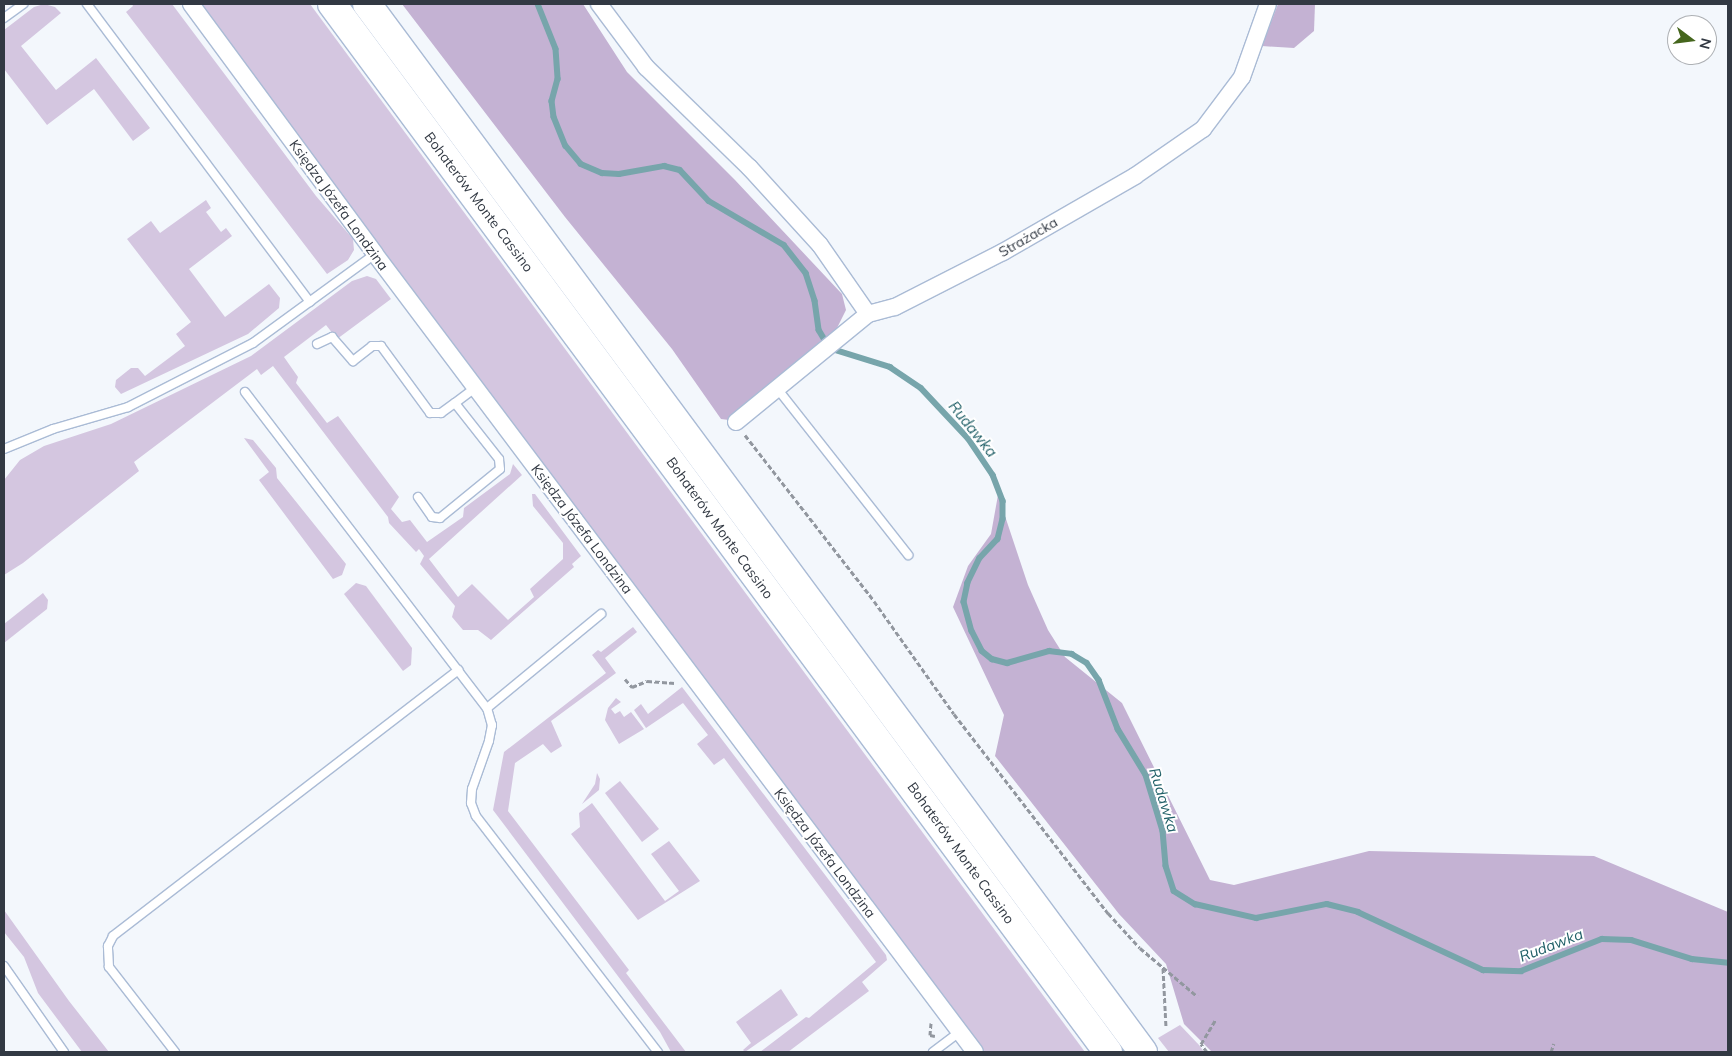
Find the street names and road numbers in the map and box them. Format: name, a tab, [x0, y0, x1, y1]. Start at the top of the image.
street label: Bohaterów Monte Cassino	[421, 129, 537, 275]
street label: Księdza Józefa Londzina	[286, 136, 392, 274]
street label: Strażacka	[996, 213, 1060, 261]
street label: Bohaterów Monte Cassino	[663, 454, 777, 602]
street label: Księdza Józefa Londzina	[528, 461, 636, 597]
street label: Bohaterów Monte Cassino	[904, 779, 1018, 927]
street label: Księdza Józefa Londzina	[771, 785, 879, 921]

